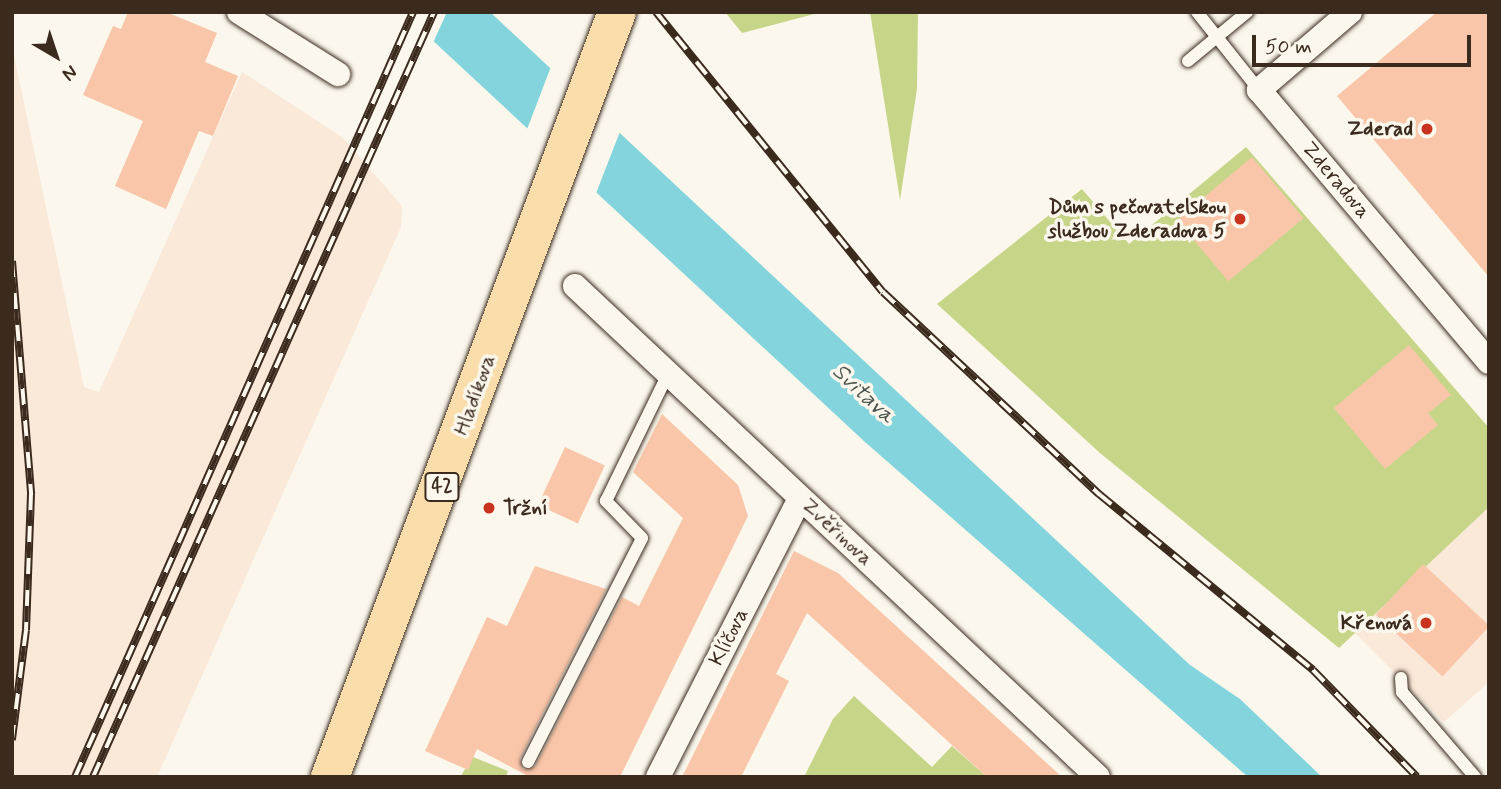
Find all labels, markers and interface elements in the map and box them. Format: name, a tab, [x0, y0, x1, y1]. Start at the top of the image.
north arrow	[21, 21, 91, 91]
scale bar	[1256, 21, 1475, 65]
text: 50 m	[1265, 33, 1312, 61]
text: N	[57, 59, 82, 86]
place label: Zderad	[1347, 116, 1413, 142]
marker: Zderad	[1419, 121, 1435, 137]
street label: Zderadova	[1296, 136, 1376, 224]
place label: Dům s pečovatelskou službou Zderadova 5	[1048, 194, 1226, 244]
marker: Dům s pečovatelskou službou Zderadova 5	[1232, 211, 1248, 227]
street label: Hladíkova	[449, 351, 501, 439]
water label: Svitava	[826, 358, 900, 430]
road number: 42	[423, 472, 461, 502]
street label: Zvěřinova	[796, 493, 878, 571]
place label: Tržní	[503, 495, 548, 521]
marker: Tržní	[481, 500, 497, 516]
street label: Klíčova	[704, 604, 754, 670]
place label: Křenová	[1341, 610, 1412, 636]
marker: Křenová	[1418, 615, 1434, 631]

